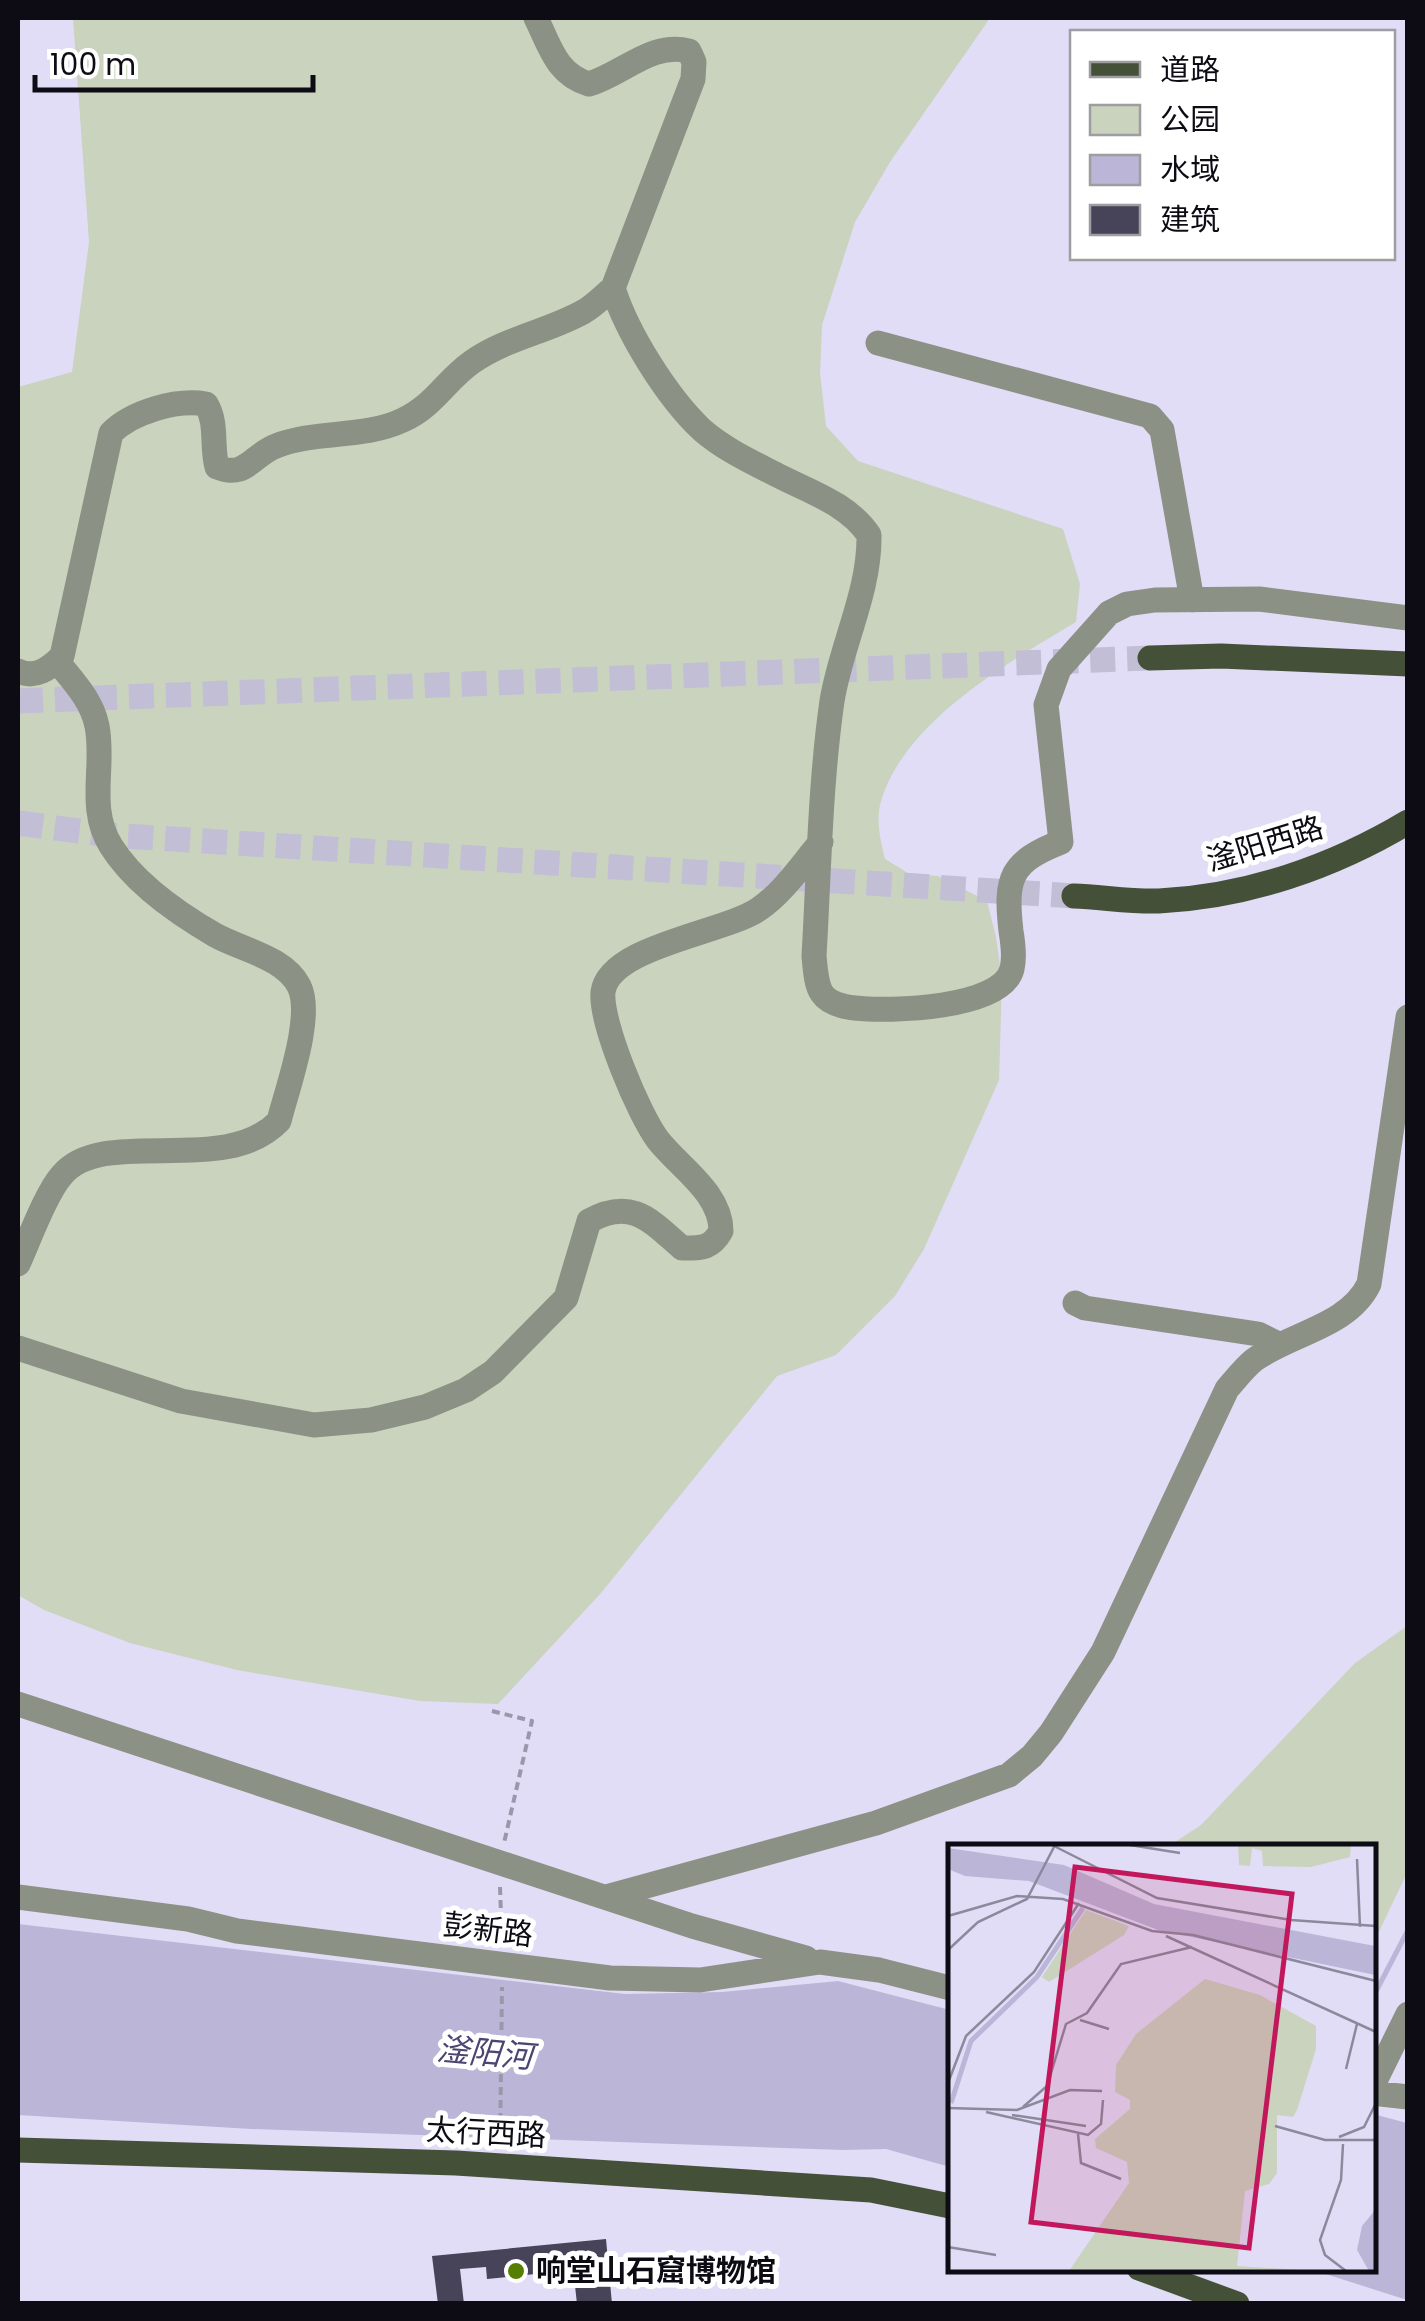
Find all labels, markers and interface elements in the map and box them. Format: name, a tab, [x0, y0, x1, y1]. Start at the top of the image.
scale bar	[35, 30, 312, 92]
legend	[1070, 30, 1395, 260]
text: 100 m	[50, 43, 136, 86]
text: 道路	[1160, 48, 1220, 91]
text: 公园	[1160, 98, 1220, 141]
text: 水域	[1160, 148, 1220, 191]
text: 建筑	[1160, 198, 1220, 241]
street label: 滏阳西路	[1201, 805, 1329, 882]
inset map	[948, 1844, 1375, 2271]
street label: 彭新路	[441, 1903, 535, 1956]
water label: 滏阳河	[435, 2026, 541, 2080]
street label: 太行西路	[425, 2108, 547, 2157]
place label: 响堂山石窟博物馆	[536, 2249, 776, 2292]
marker: 响堂山石窟博物馆	[505, 2260, 527, 2282]

